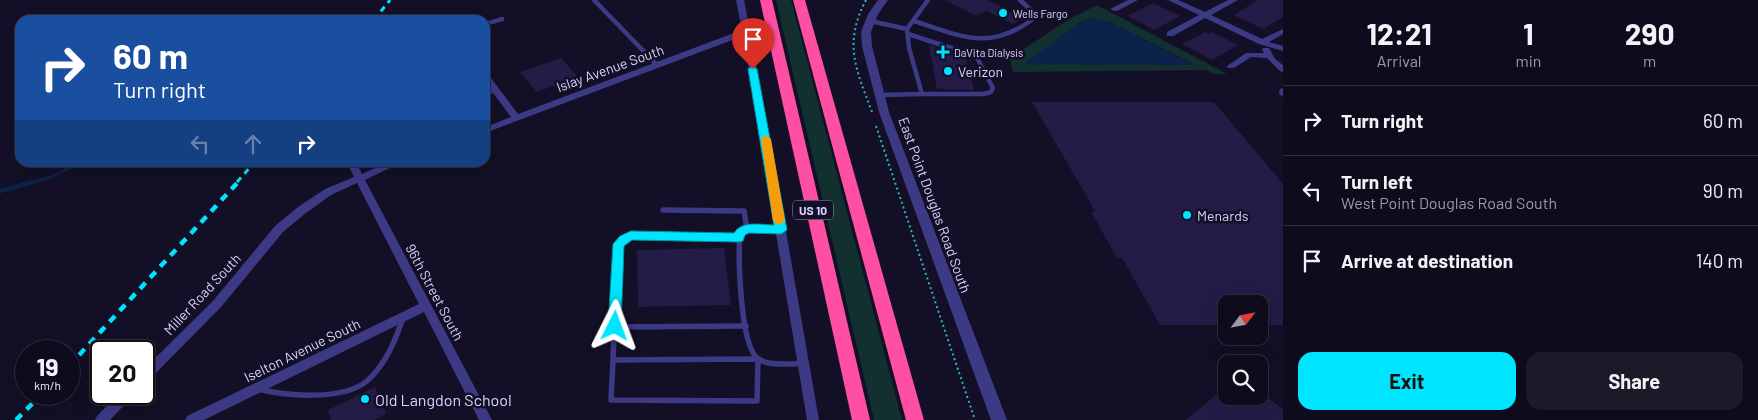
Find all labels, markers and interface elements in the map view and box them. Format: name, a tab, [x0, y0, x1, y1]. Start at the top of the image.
marker: Wells Fargo	[997, 7, 1009, 19]
place label: Wells Fargo	[1013, 7, 1068, 20]
text: 12:21	[1366, 15, 1432, 51]
text: 1	[1523, 15, 1534, 51]
text: 290	[1625, 15, 1675, 51]
pin	[732, 18, 774, 69]
icon: arrive	[739, 25, 767, 53]
text: 60 m	[113, 34, 188, 76]
icon: right	[30, 35, 95, 100]
street label: Islay Avenue South	[554, 41, 666, 95]
marker: DaVita Dialysis	[936, 45, 950, 59]
place label: DaVita Dialysis	[954, 46, 1023, 59]
text: Arrival	[1377, 51, 1422, 70]
text: min	[1515, 51, 1541, 70]
text: m	[1643, 51, 1656, 70]
place label: Verizon	[958, 63, 1003, 80]
marker: Verizon	[942, 65, 954, 77]
text: Turn right	[113, 76, 206, 102]
icon: right	[1298, 107, 1326, 135]
text: Turn right	[1341, 109, 1423, 132]
text: 60 m	[1703, 109, 1743, 132]
street label: East Point Douglas Road South	[895, 115, 975, 295]
icon: left	[186, 130, 214, 158]
icon: ahead	[239, 130, 267, 158]
icon: right	[292, 130, 320, 158]
text: Turn left	[1341, 170, 1412, 193]
icon: left	[1298, 177, 1326, 205]
text: 90 m	[1703, 179, 1743, 202]
text: West Point Douglas Road South	[1341, 193, 1557, 212]
road number: US 10	[793, 200, 833, 220]
place label: Menards	[1197, 207, 1249, 224]
marker: Menards	[1181, 209, 1193, 221]
street label: 96th Street South	[402, 241, 468, 343]
icon: arrive	[1298, 247, 1326, 275]
text: Arrive at destination	[1341, 249, 1513, 272]
text: 140 m	[1696, 249, 1743, 272]
street label: Miller Road South	[160, 250, 244, 338]
north arrow	[1218, 295, 1268, 345]
map controls	[1218, 295, 1268, 405]
position arrow	[588, 299, 640, 351]
street label: Iselton Avenue South	[241, 314, 363, 386]
speed limit sign: 20	[90, 340, 155, 405]
text: 19	[36, 351, 59, 381]
button: Exit	[1298, 352, 1516, 410]
button: Share	[1526, 352, 1743, 410]
button: search	[1218, 355, 1268, 405]
text: km/h	[34, 378, 61, 392]
place label: Old Langdon School	[375, 390, 512, 409]
marker: Old Langdon School	[359, 393, 371, 405]

